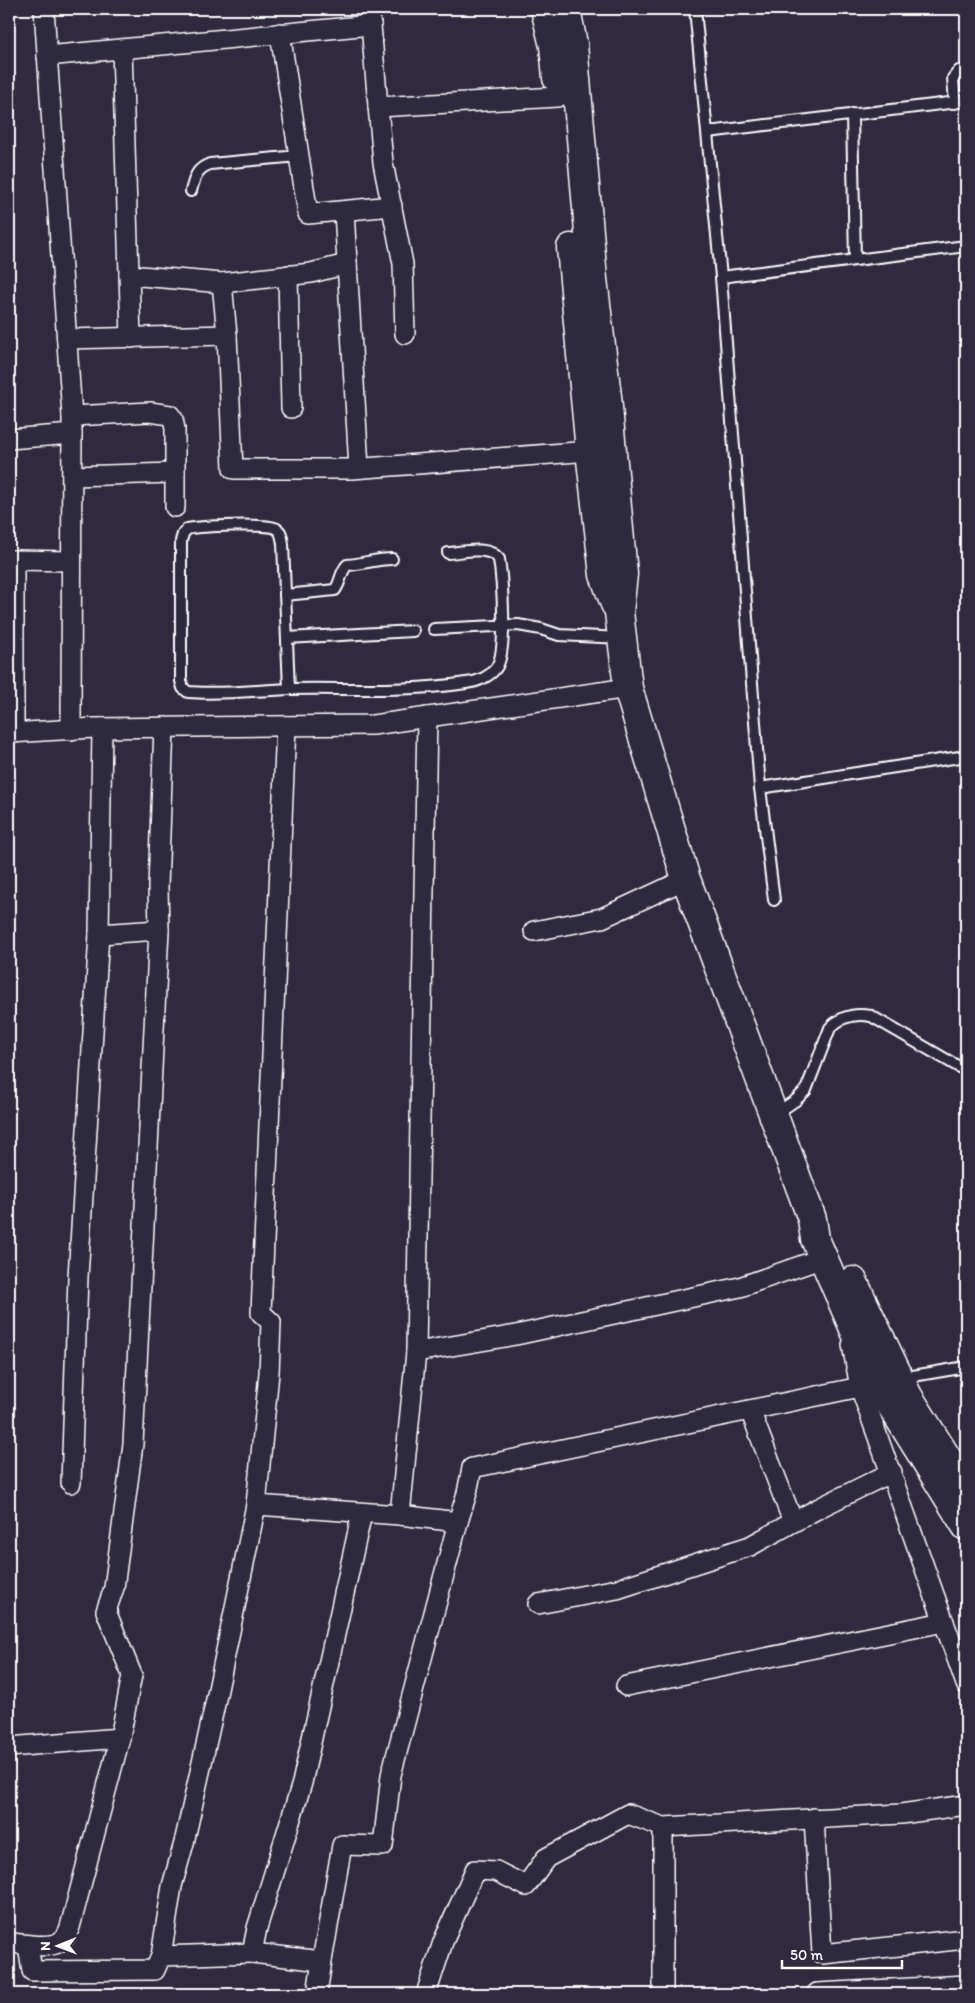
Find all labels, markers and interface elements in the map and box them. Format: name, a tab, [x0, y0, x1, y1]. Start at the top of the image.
north arrow	[32, 1920, 82, 1970]
scale bar	[782, 1938, 902, 1970]
text: N	[37, 1941, 54, 1951]
text: 50 m	[790, 1946, 823, 1964]

